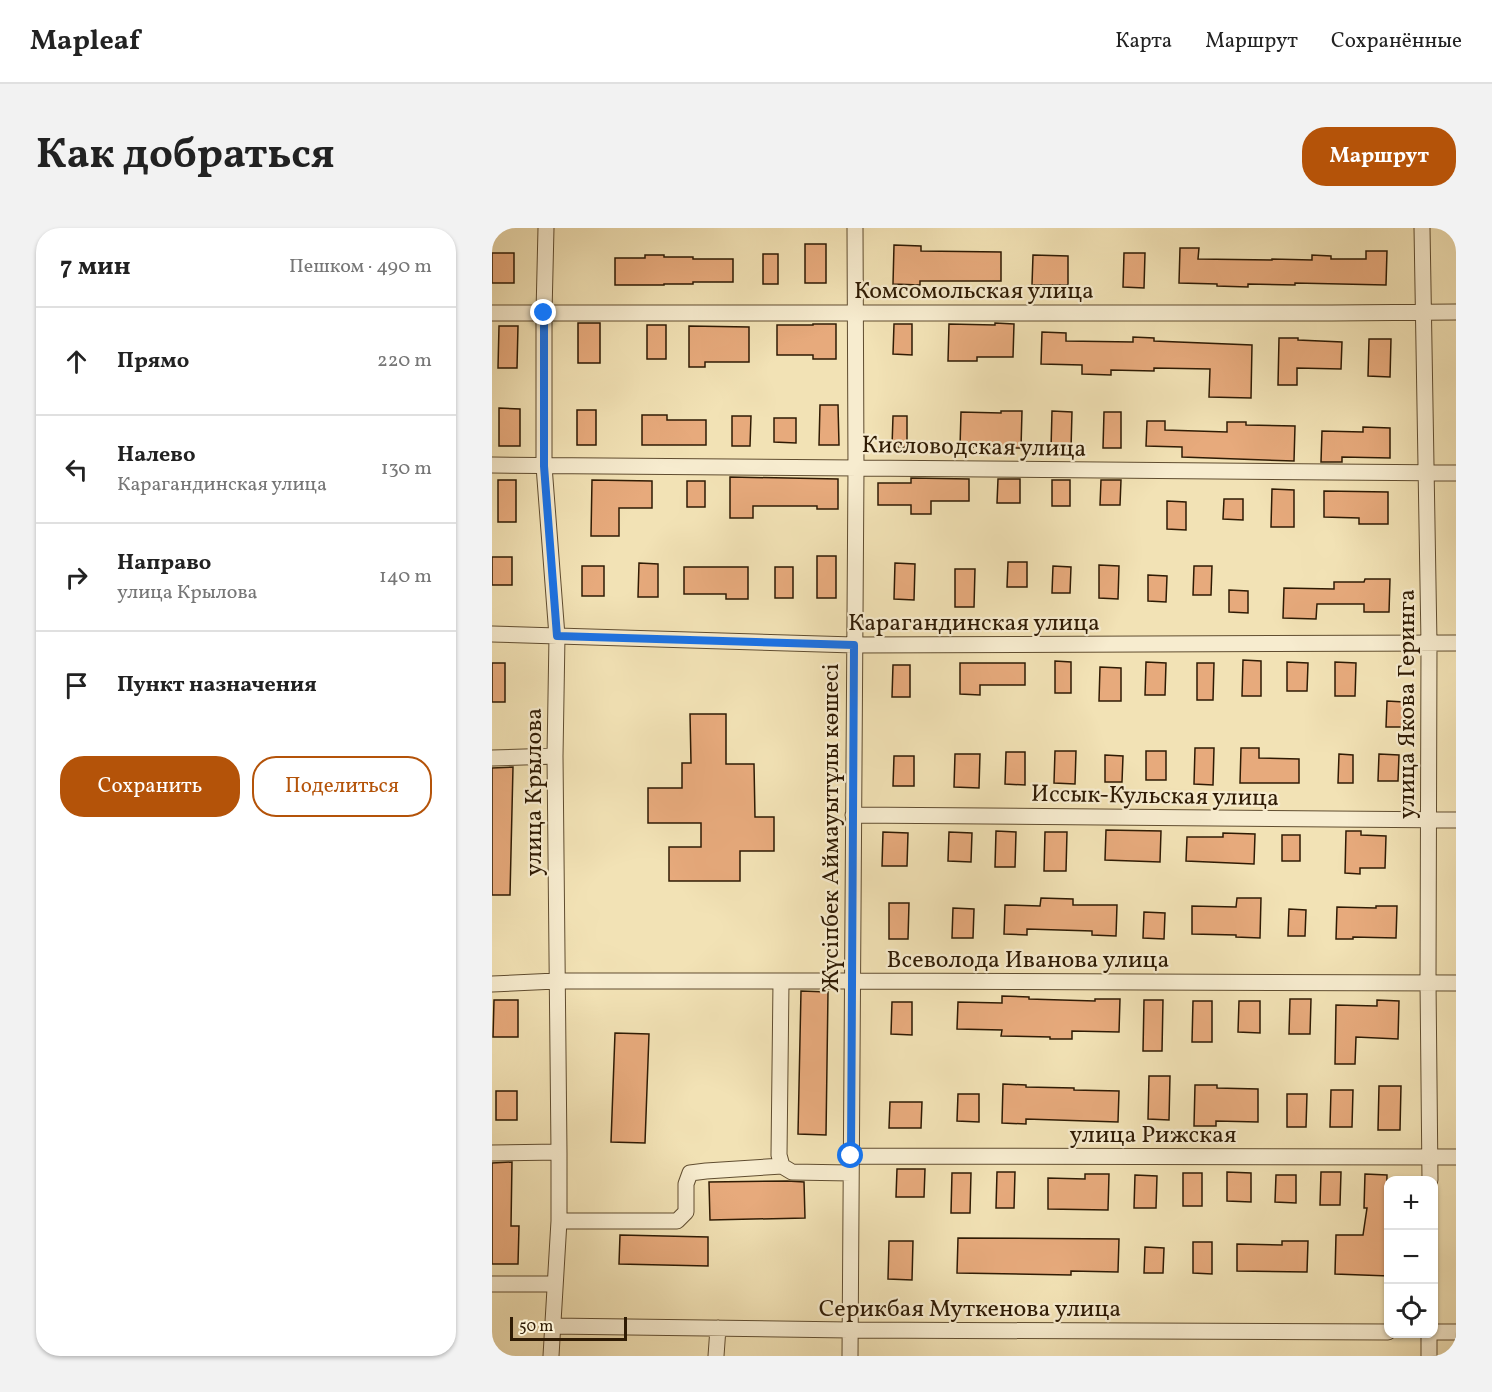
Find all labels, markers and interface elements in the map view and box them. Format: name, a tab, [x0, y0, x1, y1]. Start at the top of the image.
text: Mapleaf	[30, 22, 140, 61]
text: Карта	[1115, 27, 1172, 56]
text: Маршрут	[1205, 27, 1298, 56]
text: Сохранённые	[1331, 27, 1462, 56]
text: Как добраться	[36, 127, 335, 186]
button: Маршрут	[1302, 127, 1456, 186]
text: 7 мин	[60, 249, 131, 285]
text: Пешком · 490 m	[289, 253, 432, 281]
street label: Комсомольская улица	[854, 275, 1094, 309]
route end	[530, 299, 556, 325]
icon: ahead	[60, 345, 93, 378]
text: Прямо	[117, 346, 189, 377]
text: 220 m	[377, 347, 432, 375]
street label: Кисловодская улица	[861, 429, 1087, 467]
text: Налево	[117, 440, 196, 471]
icon: left	[60, 453, 93, 486]
text: 130 m	[381, 455, 432, 483]
text: Карагандинская улица	[117, 471, 327, 499]
text: Направо	[117, 548, 211, 579]
icon: right	[60, 561, 93, 594]
text: 140 m	[379, 563, 432, 591]
text: улица Крылова	[117, 579, 257, 607]
street label: улица Якова Геринга	[1391, 589, 1425, 819]
street label: Карагандинская улица	[848, 607, 1100, 641]
street label: Жүсіпбек Аймауытұлы көшесі	[815, 663, 849, 993]
icon: arrive	[60, 669, 93, 702]
text: Пункт назначения	[117, 670, 317, 701]
street label: улица Крылова	[518, 708, 552, 876]
button: Сохранить	[60, 756, 240, 817]
button: Поделиться	[252, 756, 432, 817]
street label: Иссык-Кульская улица	[1031, 778, 1279, 816]
street label: Всеволода Иванова улица	[887, 944, 1169, 978]
street label: улица Рижская	[1070, 1119, 1236, 1153]
route start	[837, 1142, 863, 1168]
map controls	[1384, 1176, 1438, 1338]
button: +	[1384, 1176, 1438, 1230]
button: −	[1384, 1230, 1438, 1284]
button: locate	[1384, 1284, 1438, 1338]
street label: Серикбая Муткенова улица	[819, 1293, 1121, 1327]
scale bar	[510, 1314, 627, 1342]
text: 50 m	[519, 1316, 553, 1338]

